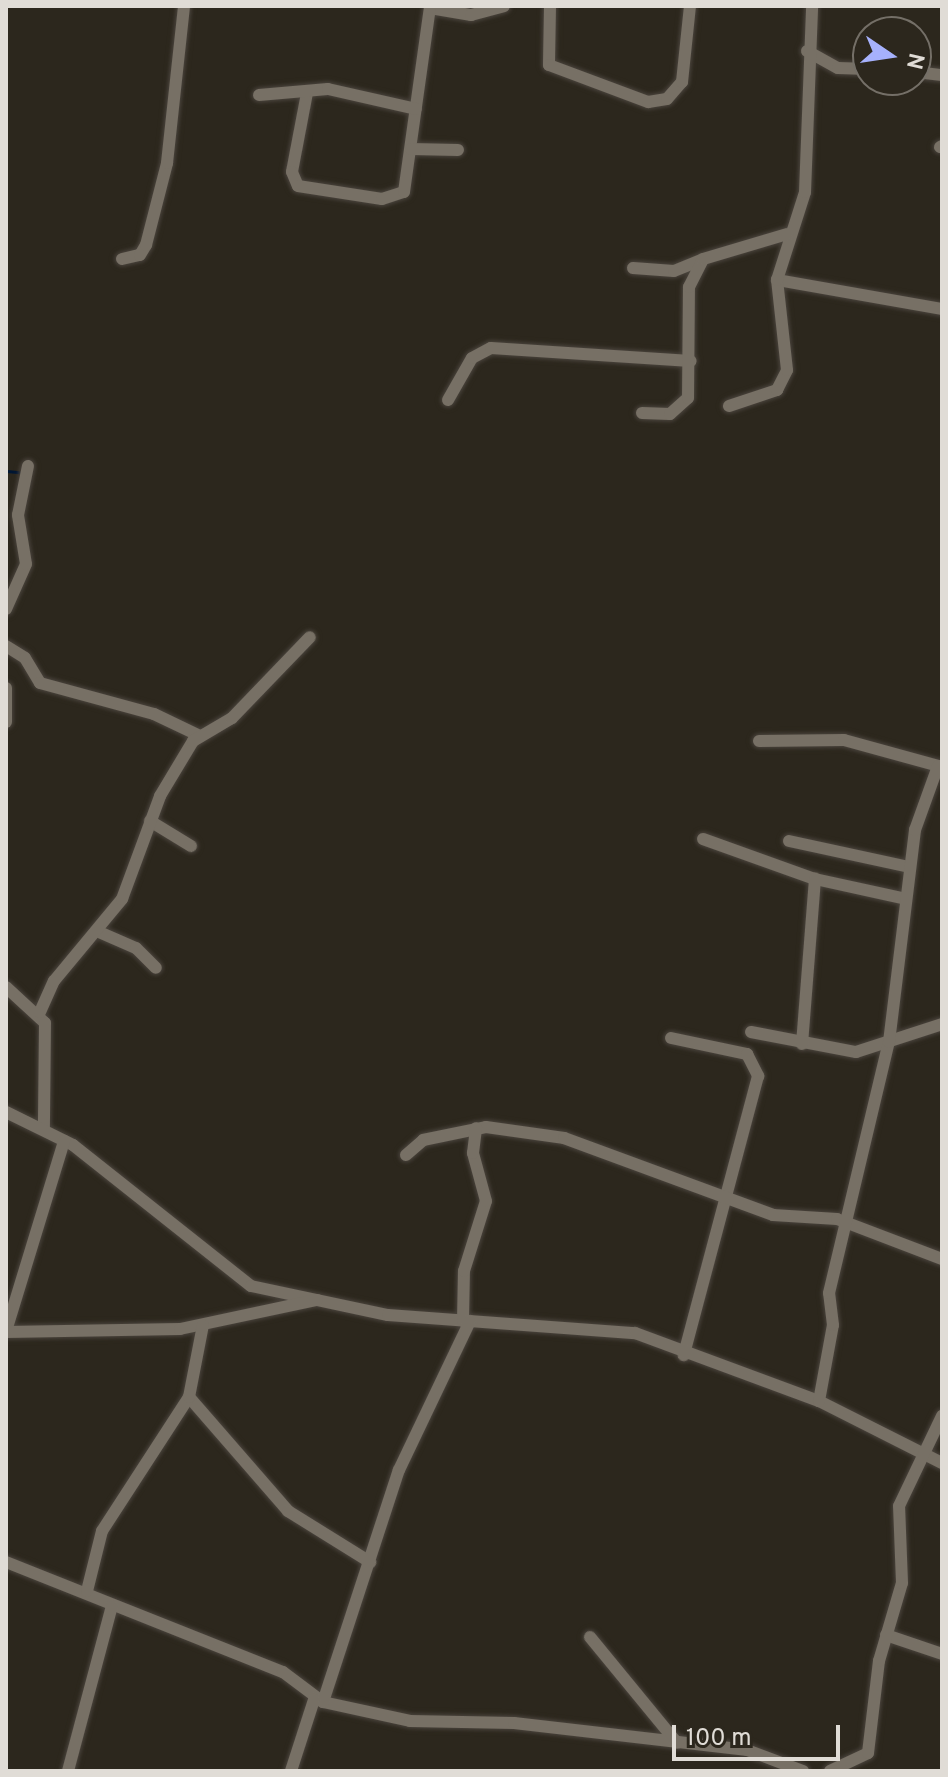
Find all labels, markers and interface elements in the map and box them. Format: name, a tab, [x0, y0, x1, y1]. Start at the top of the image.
north arrow	[852, 16, 932, 96]
text: N	[899, 50, 929, 72]
scale bar	[676, 1709, 844, 1759]
text: 100 m	[686, 1724, 752, 1754]

